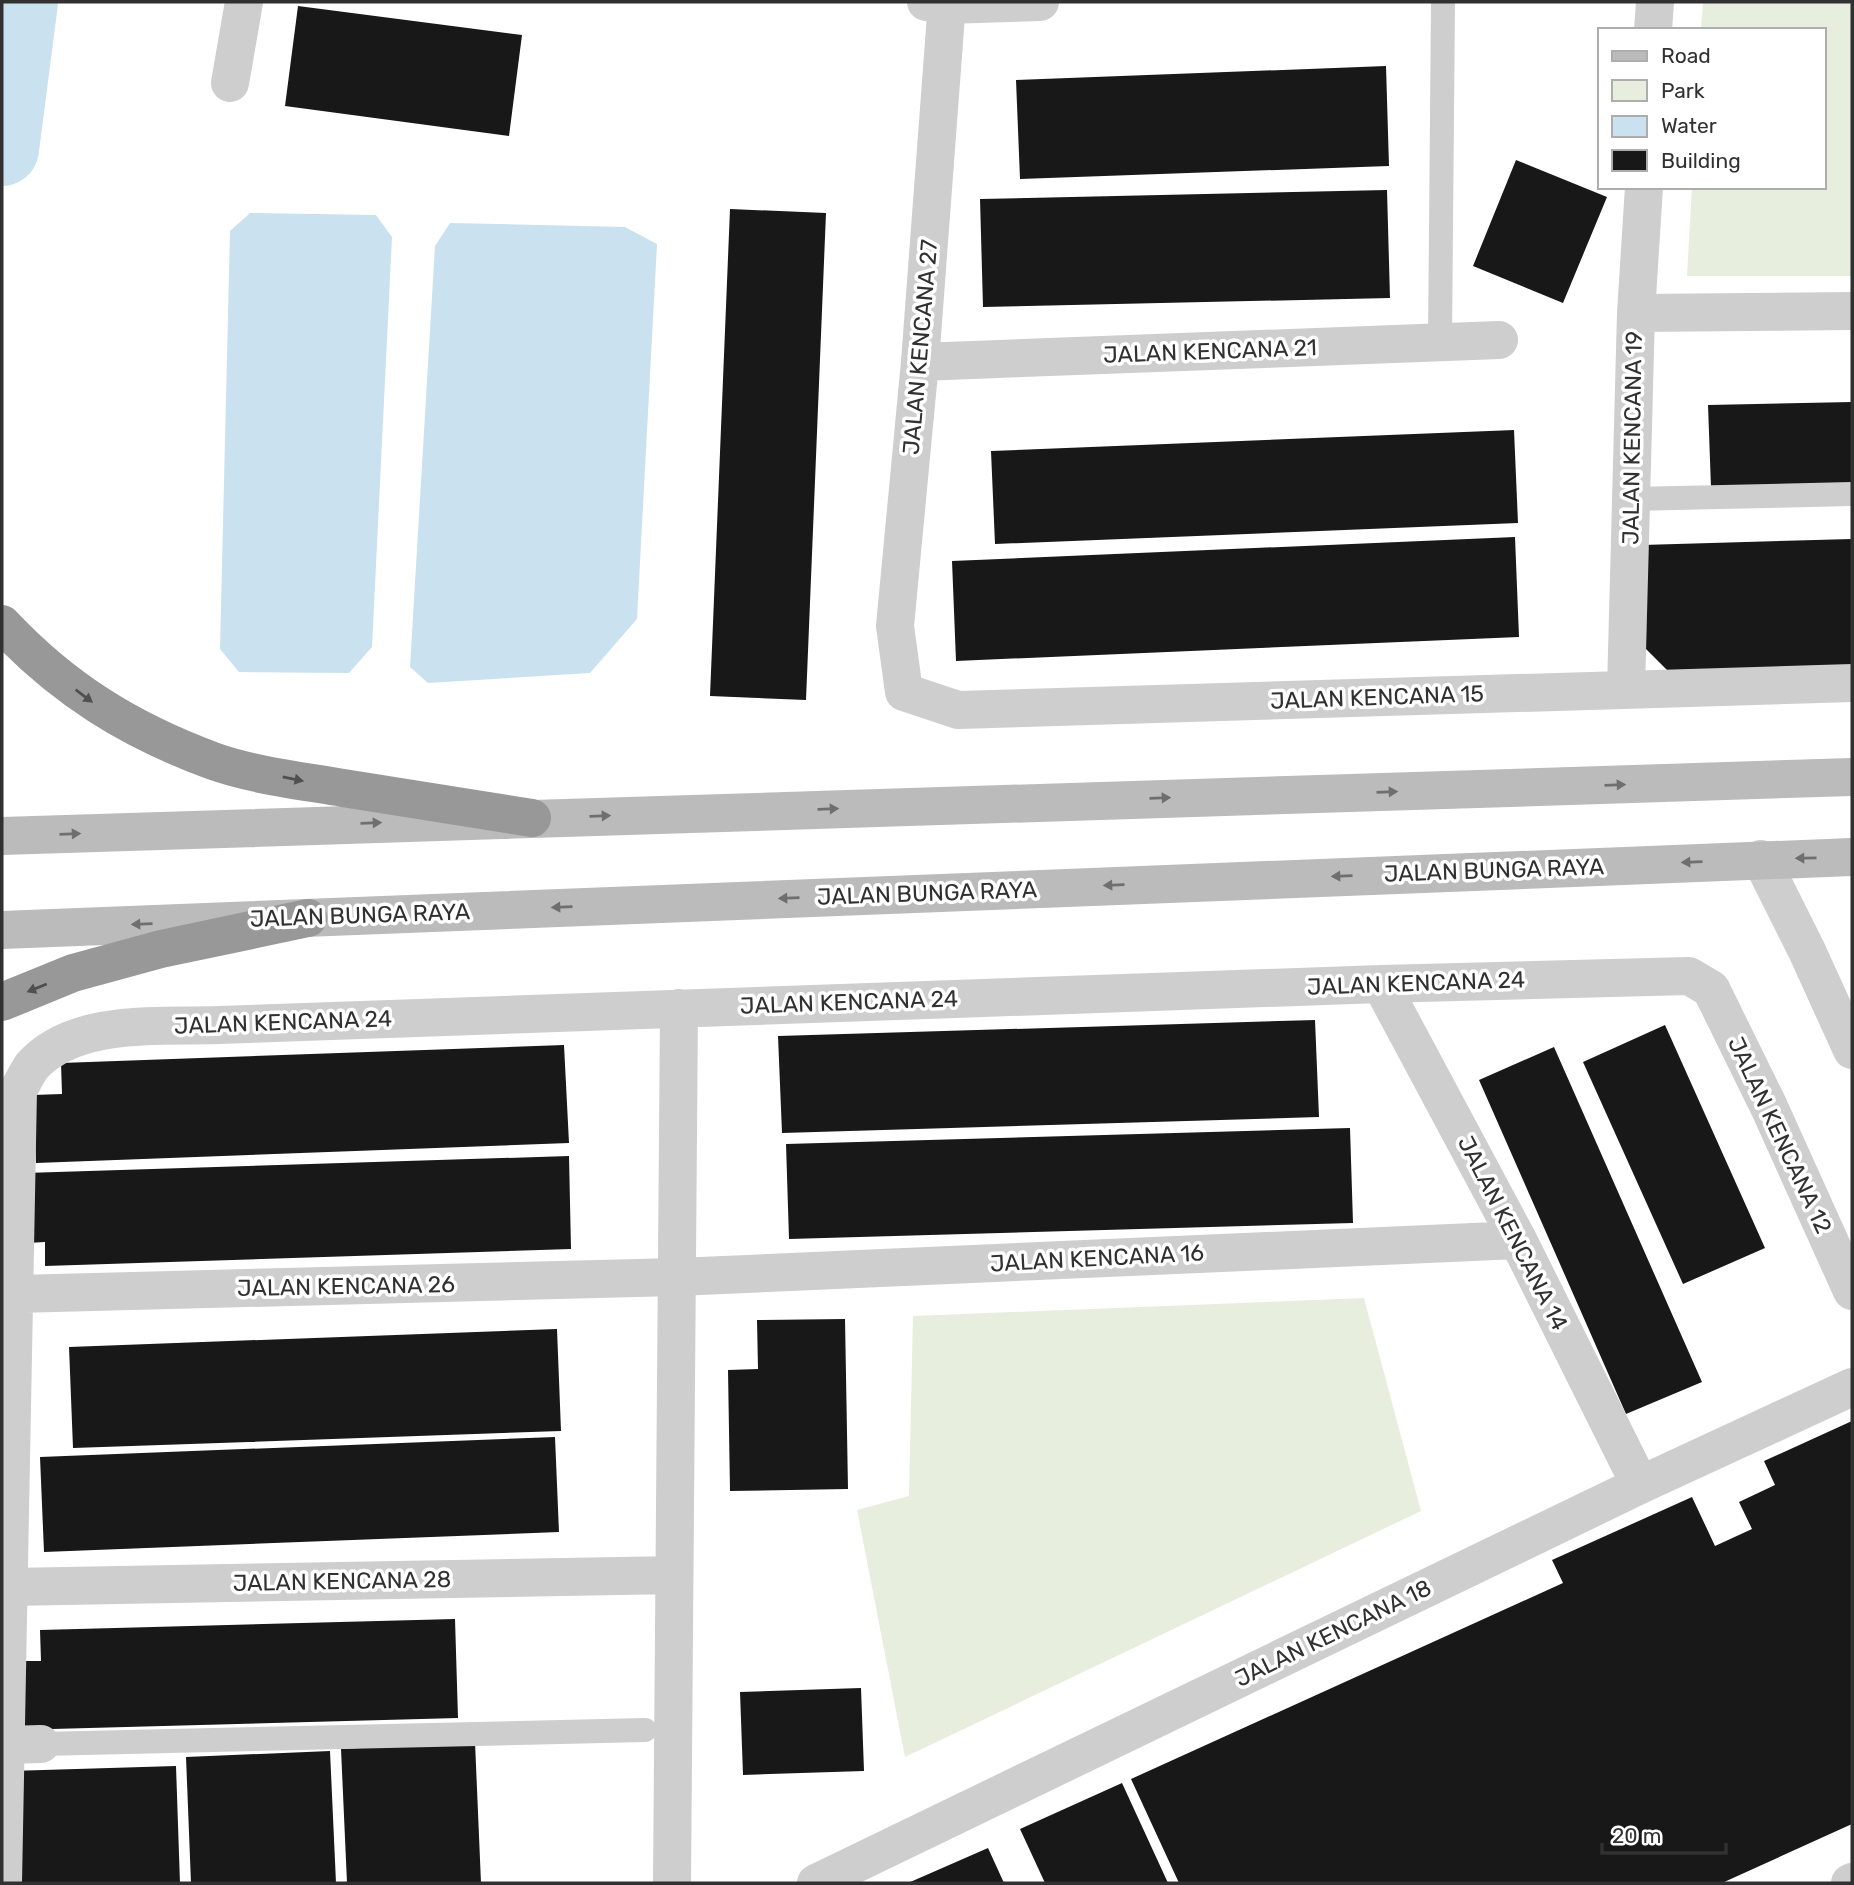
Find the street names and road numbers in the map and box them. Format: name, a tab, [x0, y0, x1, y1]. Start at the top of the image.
street label: JALAN KENCANA 27	[897, 238, 943, 456]
street label: JALAN KENCANA 19	[1616, 331, 1648, 545]
street label: JALAN KENCANA 21	[1103, 333, 1317, 369]
street label: JALAN KENCANA 15	[1270, 679, 1484, 715]
street label: JALAN BUNGA RAYA	[1383, 852, 1605, 888]
street label: JALAN BUNGA RAYA	[816, 875, 1038, 911]
street label: JALAN BUNGA RAYA	[249, 897, 471, 933]
street label: JALAN KENCANA 24	[1307, 965, 1525, 1001]
street label: JALAN KENCANA 24	[740, 984, 958, 1020]
street label: JALAN KENCANA 24	[174, 1004, 392, 1040]
street label: JALAN KENCANA 12	[1722, 1032, 1838, 1238]
street label: JALAN KENCANA 14	[1452, 1131, 1574, 1335]
street label: JALAN KENCANA 16	[989, 1238, 1205, 1278]
street label: JALAN KENCANA 26	[237, 1270, 455, 1302]
street label: JALAN KENCANA 28	[233, 1565, 451, 1597]
street label: JALAN KENCANA 18	[1230, 1573, 1436, 1693]

